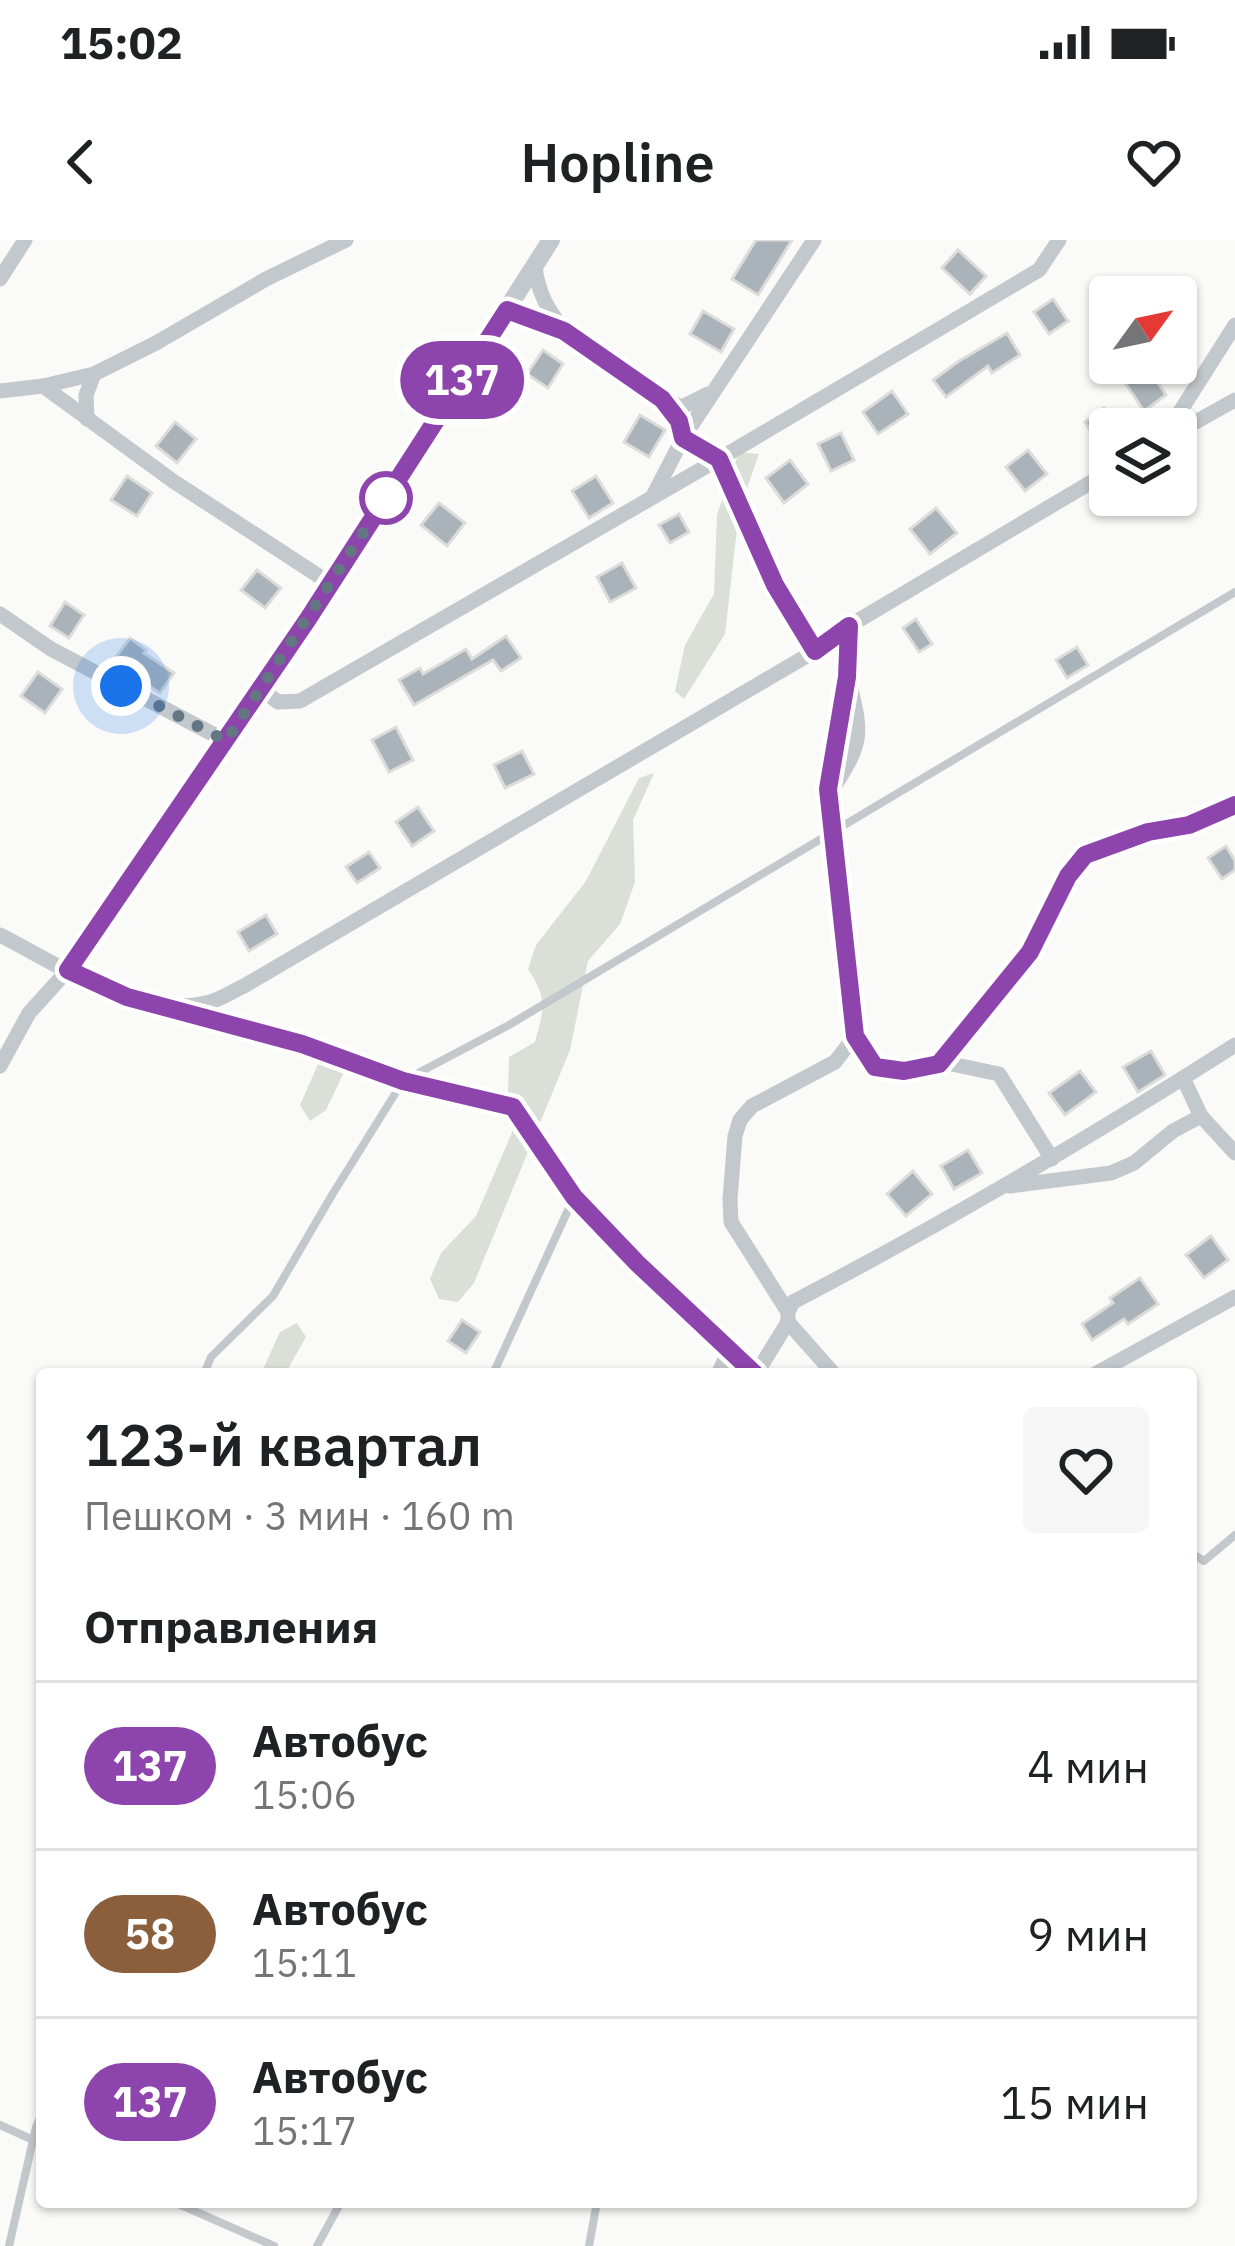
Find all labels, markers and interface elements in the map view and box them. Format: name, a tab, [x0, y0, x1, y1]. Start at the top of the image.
text: 15:02	[60, 13, 183, 71]
text: Hopline	[520, 127, 715, 197]
icon: back	[48, 129, 114, 195]
icon: heart	[1121, 129, 1187, 195]
north arrow	[1089, 276, 1197, 384]
map controls	[1089, 276, 1197, 516]
line badge: 137	[393, 341, 531, 419]
text: 137	[424, 352, 500, 407]
button: layers	[1089, 408, 1197, 516]
unlabelled marker	[361, 473, 411, 523]
your location	[91, 656, 151, 716]
button: heart	[1023, 1407, 1149, 1533]
text: 123-й квартал	[84, 1408, 482, 1482]
text: Пешком · 3 мин · 160 m	[84, 1490, 515, 1541]
text: Отправления	[84, 1597, 378, 1655]
text: Автобус	[252, 1711, 428, 1769]
text: 4 мин	[1027, 1737, 1149, 1795]
text: 137	[112, 1738, 188, 1793]
text: 15:06	[252, 1769, 357, 1820]
text: Автобус	[252, 1879, 428, 1937]
text: 9 мин	[1027, 1905, 1149, 1963]
text: 58	[125, 1906, 175, 1961]
text: 15:11	[252, 1937, 357, 1988]
text: Автобус	[252, 2047, 428, 2105]
text: 15 мин	[1000, 2073, 1149, 2131]
text: 137	[112, 2074, 188, 2129]
text: 15:17	[252, 2105, 357, 2156]

